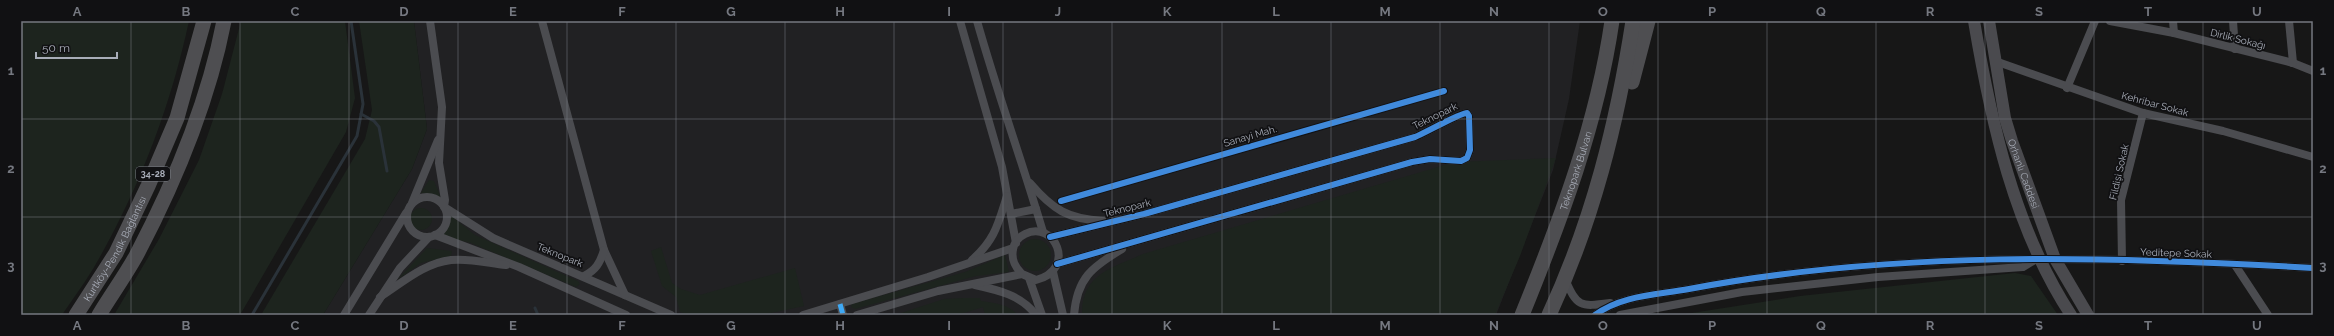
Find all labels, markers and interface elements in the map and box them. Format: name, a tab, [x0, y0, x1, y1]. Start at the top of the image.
text: A	[73, 4, 82, 19]
text: B	[182, 4, 191, 19]
text: C	[291, 4, 300, 19]
text: D	[399, 4, 409, 19]
text: E	[509, 4, 517, 19]
text: F	[618, 4, 626, 19]
text: G	[726, 4, 736, 19]
text: H	[835, 4, 845, 19]
text: I	[947, 4, 951, 19]
text: J	[1055, 4, 1061, 19]
text: K	[1163, 4, 1172, 19]
text: L	[1272, 4, 1280, 19]
text: M	[1379, 4, 1391, 19]
text: N	[1489, 4, 1499, 19]
text: O	[1598, 4, 1608, 19]
text: P	[1708, 4, 1716, 19]
text: Q	[1816, 4, 1826, 19]
text: R	[1926, 4, 1935, 19]
text: S	[2035, 4, 2043, 19]
text: T	[2144, 4, 2152, 19]
text: U	[2252, 4, 2262, 19]
street label: Dirlik Sokağı	[2209, 27, 2267, 51]
scale bar	[36, 34, 117, 60]
text: 50 m	[42, 41, 70, 55]
text: 1	[8, 63, 15, 78]
text: 1	[2320, 63, 2327, 78]
street label: Kehribar Sokak	[2120, 90, 2190, 118]
street label: Teknopark	[1411, 100, 1460, 132]
street label: Sanayi Mah.	[1222, 123, 1278, 149]
street label: Teknopark Bulvarı	[1557, 130, 1593, 212]
street label: Orhanlı Caddesi	[2006, 137, 2042, 210]
street label: Fildişi Sokak	[2107, 142, 2131, 201]
text: 2	[7, 161, 15, 176]
text: 2	[2319, 161, 2327, 176]
road number: 34-28	[136, 167, 170, 181]
street label: Kurtköy-Pendik Bağlantısı	[81, 194, 148, 303]
street label: Teknopark	[1102, 197, 1152, 219]
street label: Teknopark	[536, 241, 585, 269]
street label: Yeditepe Sokak	[2140, 246, 2213, 260]
text: 3	[7, 258, 15, 273]
text: 3	[2319, 258, 2327, 273]
text: A	[73, 318, 82, 333]
text: B	[182, 318, 191, 333]
text: C	[291, 318, 300, 333]
text: D	[399, 318, 409, 333]
text: E	[509, 318, 517, 333]
text: F	[618, 318, 626, 333]
text: G	[726, 318, 736, 333]
text: H	[835, 318, 845, 333]
text: I	[947, 318, 951, 333]
text: J	[1055, 318, 1061, 333]
text: K	[1163, 318, 1172, 333]
text: L	[1272, 318, 1280, 333]
text: M	[1379, 318, 1391, 333]
text: N	[1489, 318, 1499, 333]
text: O	[1598, 318, 1608, 333]
text: P	[1708, 318, 1716, 333]
text: Q	[1816, 318, 1826, 333]
text: R	[1926, 318, 1935, 333]
text: S	[2035, 318, 2043, 333]
text: T	[2144, 318, 2152, 333]
text: U	[2252, 318, 2262, 333]

